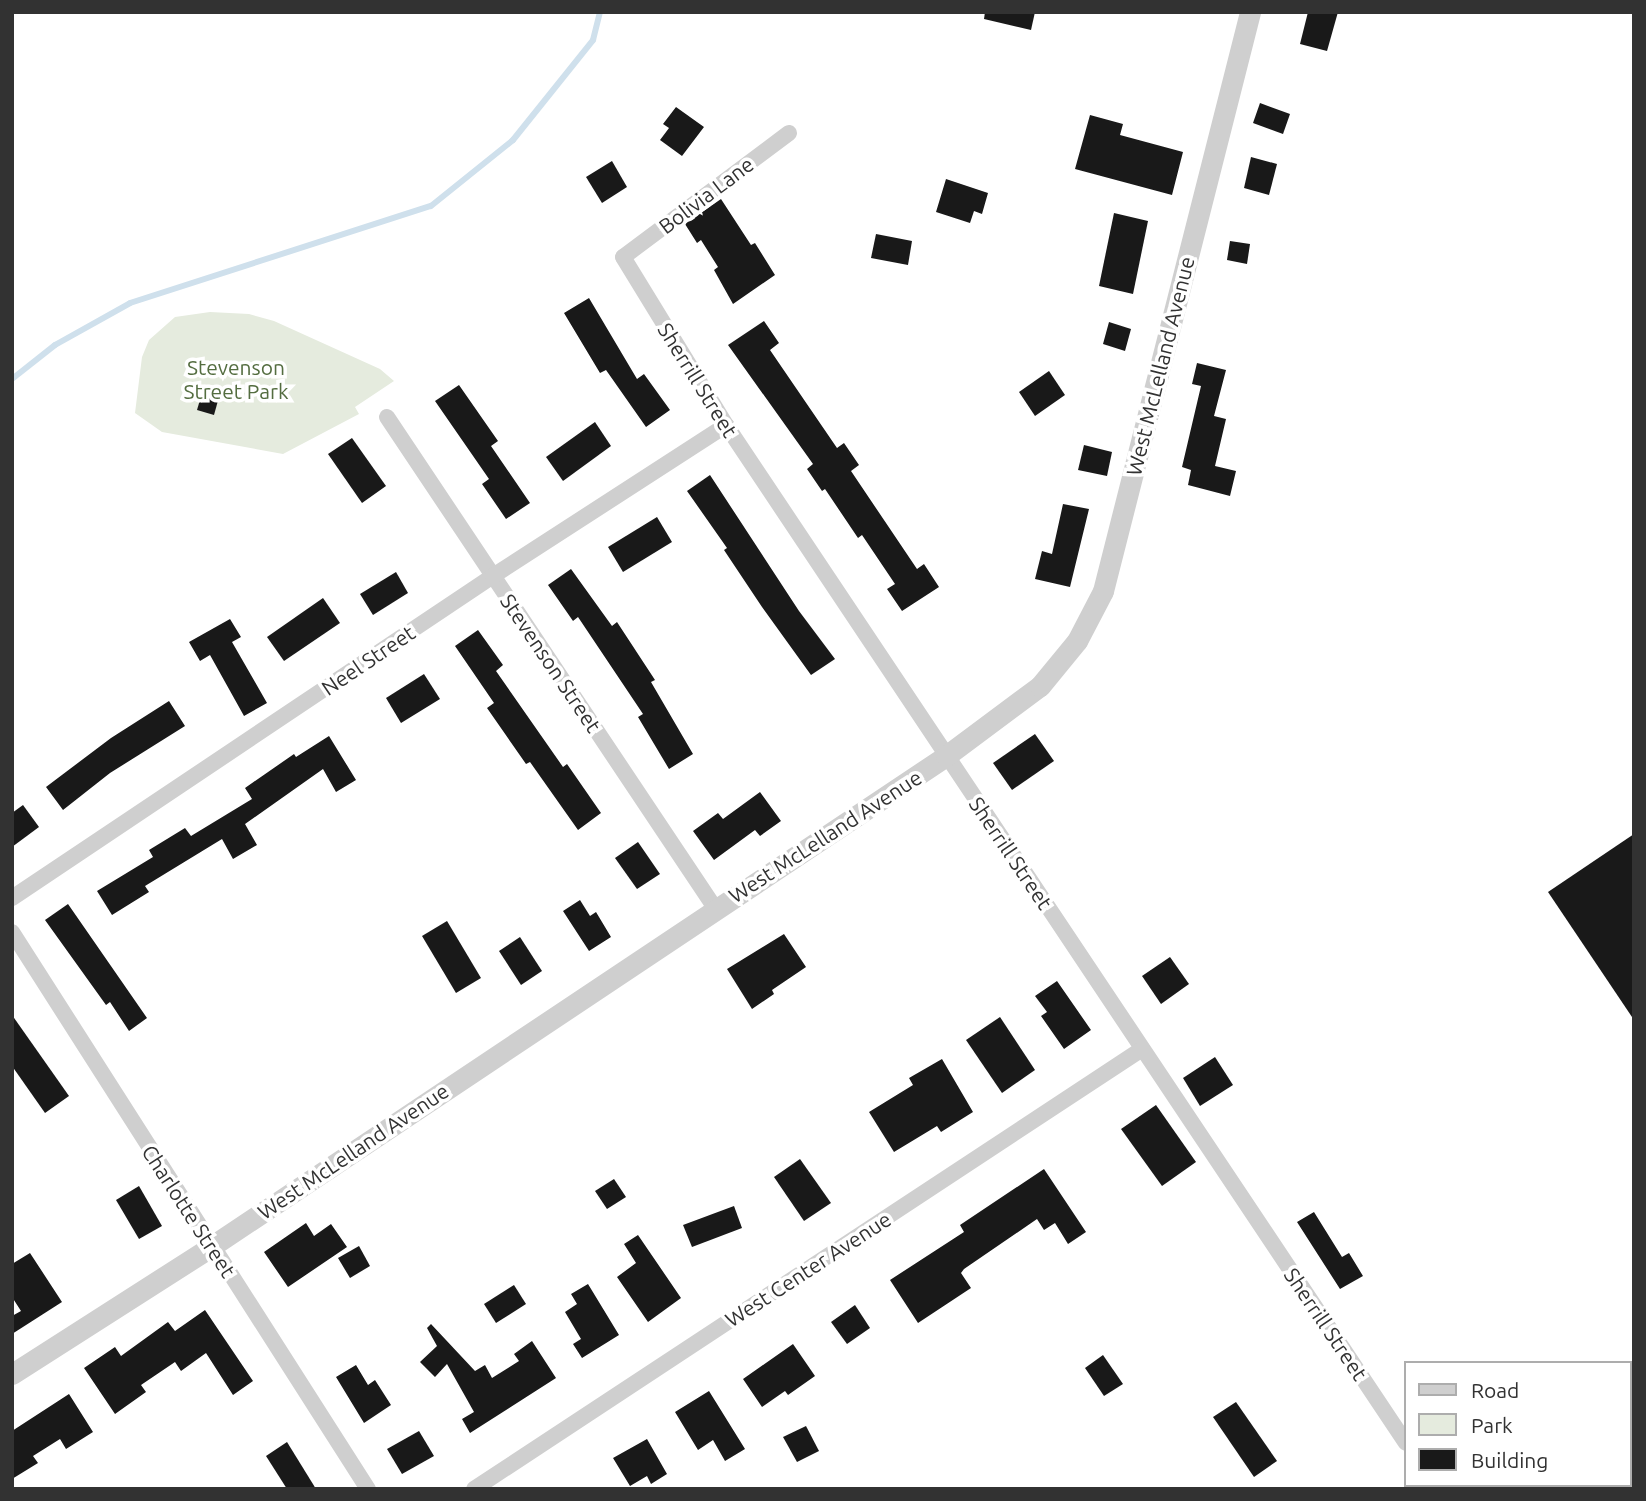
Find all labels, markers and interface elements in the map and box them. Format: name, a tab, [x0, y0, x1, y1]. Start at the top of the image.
street label: Bolivia Lane	[654, 151, 758, 239]
street label: West McLelland Avenue	[1121, 254, 1199, 478]
street label: Sherrill Street	[653, 318, 743, 442]
park label: Stevenson Street Park	[183, 354, 289, 404]
street label: Stevenson Street	[495, 589, 607, 737]
street label: Neel Street	[317, 620, 419, 700]
street label: West McLelland Avenue	[724, 764, 926, 908]
street label: Sherrill Street	[964, 792, 1058, 914]
street label: West McLelland Avenue	[253, 1078, 453, 1224]
street label: Charlotte Street	[137, 1140, 241, 1282]
street label: West Center Avenue	[720, 1206, 896, 1332]
street label: Sherrill Street	[1279, 1263, 1373, 1385]
legend	[1404, 1361, 1632, 1487]
text: Road	[1471, 1378, 1519, 1402]
text: Park	[1471, 1413, 1513, 1437]
text: Building	[1471, 1448, 1548, 1472]

